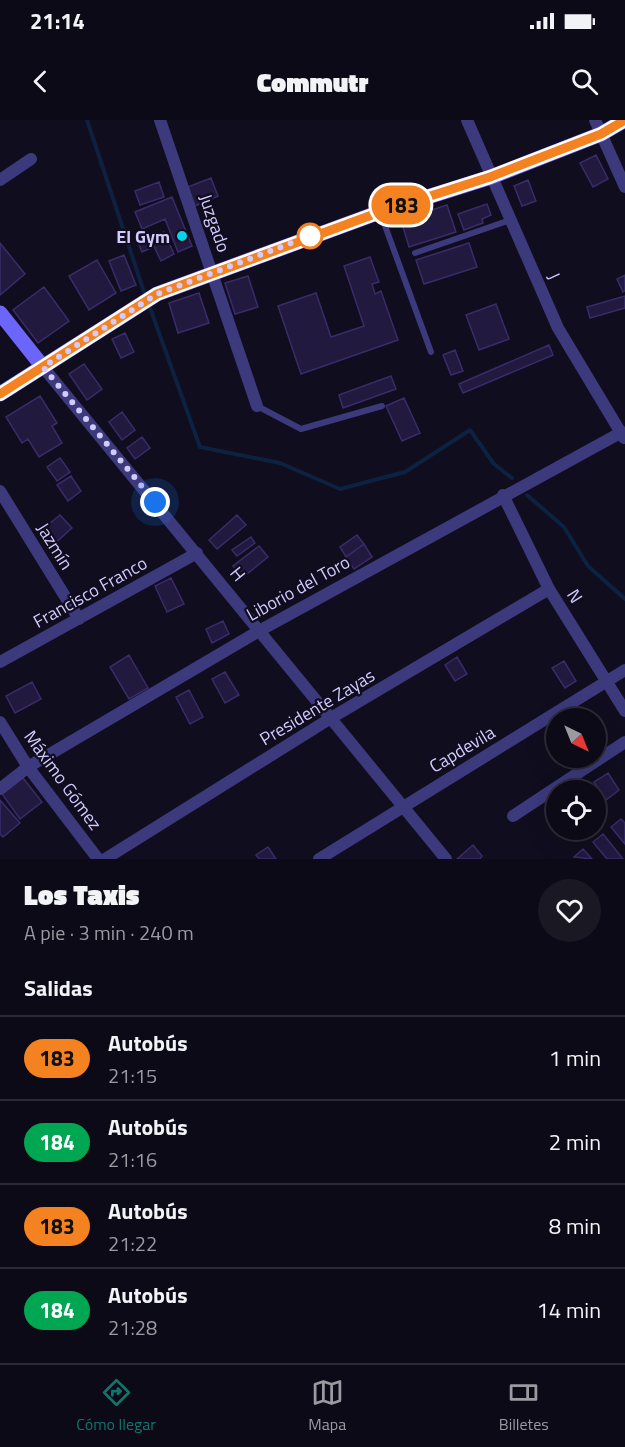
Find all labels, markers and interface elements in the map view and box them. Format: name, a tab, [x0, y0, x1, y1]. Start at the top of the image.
text: 21:14	[30, 4, 85, 38]
text: Commutr	[257, 61, 368, 102]
icon: back	[24, 65, 57, 98]
icon: search	[568, 65, 601, 98]
line badge: 183	[366, 186, 436, 224]
text: 183	[383, 189, 419, 221]
street label: Juzgado	[192, 190, 238, 256]
place label: El Gym	[116, 223, 170, 250]
unlabelled marker	[297, 223, 323, 249]
marker: El Gym	[175, 229, 189, 243]
street label: J	[541, 268, 567, 284]
your location	[140, 487, 170, 517]
street label: Jazmín	[30, 517, 80, 575]
street label: Liborio del Toro	[241, 548, 355, 628]
street label: Francisco Franco	[28, 549, 152, 635]
street label: H	[224, 561, 252, 587]
street label: N	[560, 584, 590, 608]
street label: Presidente Zayas	[254, 662, 380, 752]
north arrow	[546, 708, 606, 768]
map controls	[546, 708, 606, 840]
street label: Capdevila	[424, 719, 500, 779]
street label: Máximo Gómez	[17, 724, 109, 836]
button: locate	[546, 780, 606, 840]
text: Los Taxis	[24, 873, 140, 916]
button: heart	[538, 879, 601, 942]
text: A pie · 3 min · 240 m	[24, 917, 194, 948]
text: Salidas	[24, 971, 93, 1005]
text: Autobús	[108, 1026, 188, 1060]
text: 1 min	[549, 1041, 601, 1075]
text: 183	[39, 1042, 75, 1074]
text: 21:15	[108, 1060, 157, 1091]
text: Autobús	[108, 1110, 188, 1144]
text: 2 min	[549, 1125, 601, 1159]
text: 184	[39, 1126, 75, 1158]
text: 21:16	[108, 1144, 157, 1175]
text: Autobús	[108, 1194, 188, 1228]
text: 8 min	[549, 1209, 601, 1243]
text: 183	[39, 1210, 75, 1242]
text: 21:22	[108, 1228, 157, 1259]
text: Autobús	[108, 1278, 188, 1312]
text: 14 min	[536, 1293, 601, 1327]
text: 184	[39, 1294, 75, 1326]
text: 21:28	[108, 1312, 157, 1343]
tab: Cómo llegar	[76, 1376, 156, 1436]
tab: Mapa	[308, 1376, 346, 1436]
tab: Billetes	[499, 1376, 549, 1436]

